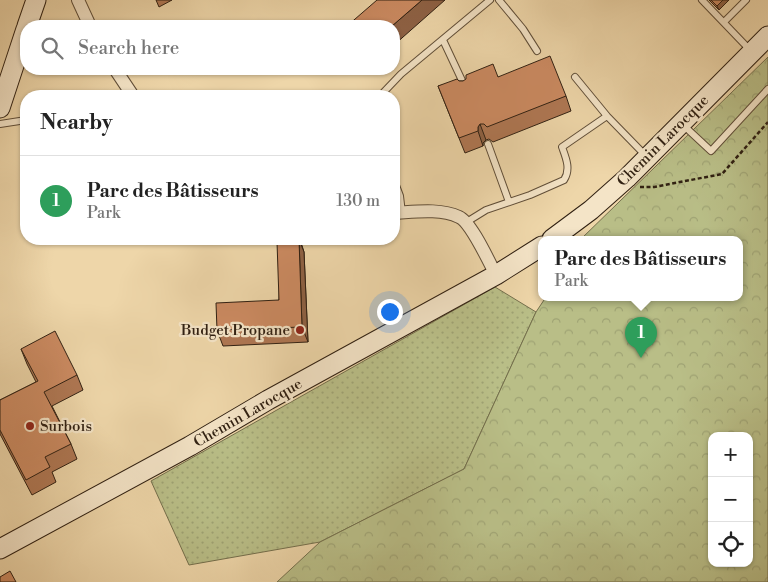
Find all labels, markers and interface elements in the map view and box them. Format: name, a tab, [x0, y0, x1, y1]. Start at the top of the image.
search box	[20, 20, 400, 75]
icon: search	[38, 34, 66, 62]
text: Search here	[78, 36, 179, 60]
street label: Chemin Larocque	[613, 91, 713, 191]
text: Nearby	[40, 110, 113, 136]
text: Parc des Bâtisseurs	[87, 179, 259, 203]
text: 1	[52, 191, 60, 211]
text: 130 m	[336, 191, 380, 211]
text: Park	[87, 203, 120, 223]
popup	[538, 236, 743, 301]
text: Parc des Bâtisseurs	[555, 247, 726, 271]
text: Park	[555, 271, 588, 291]
your location	[377, 299, 403, 325]
pin: 1	[625, 317, 657, 358]
place label: Budget Propane	[180, 321, 290, 340]
marker: Budget Propane	[294, 324, 306, 336]
street label: Chemin Larocque	[190, 374, 306, 452]
place label: Surbois	[40, 417, 92, 436]
marker: Surbois	[24, 420, 36, 432]
map controls	[708, 432, 753, 567]
button: +	[708, 432, 753, 477]
button: −	[708, 477, 753, 522]
button: locate	[708, 522, 753, 567]

